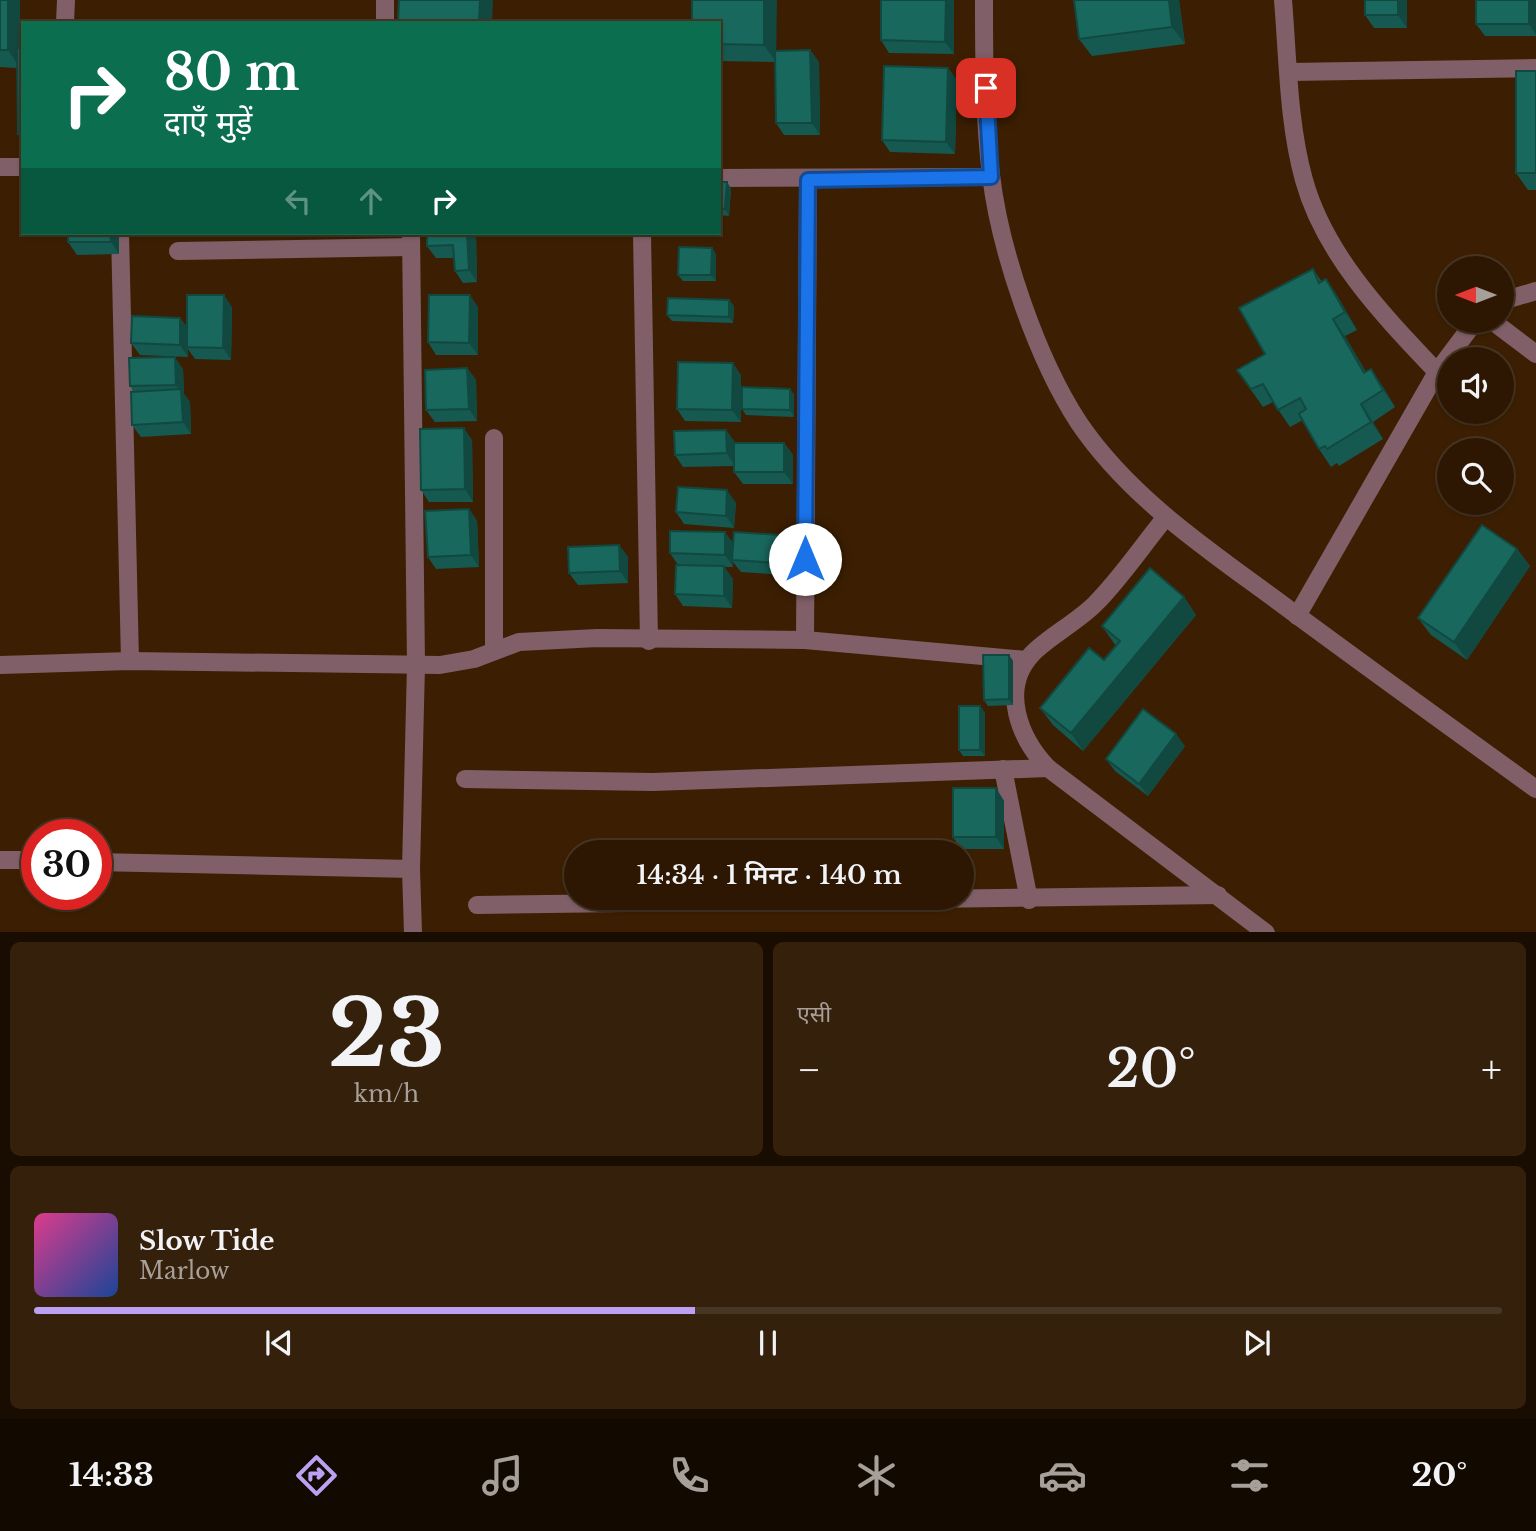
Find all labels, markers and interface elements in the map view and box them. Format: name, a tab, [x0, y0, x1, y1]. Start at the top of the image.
text: 80 m	[164, 42, 299, 103]
icon: right	[49, 49, 140, 140]
pin	[956, 58, 1016, 118]
icon: arrive	[967, 69, 1005, 107]
text: दाएँ मुड़ें	[164, 103, 252, 143]
icon: left	[279, 182, 317, 220]
icon: ahead	[352, 182, 390, 220]
icon: right	[425, 182, 463, 220]
north arrow	[1437, 256, 1514, 332]
map controls	[1437, 256, 1514, 515]
button: sound	[1437, 347, 1514, 424]
button: search	[1437, 438, 1514, 515]
position arrow	[768, 522, 842, 596]
speed limit sign: 30	[21, 819, 112, 910]
text: 14:34 · 1 मिनट · 140 m	[636, 859, 902, 891]
text: 23	[328, 978, 445, 1091]
text: एसी	[797, 1000, 831, 1028]
text: 20°	[1106, 1037, 1196, 1101]
text: −	[797, 1046, 821, 1093]
text: +	[1481, 1046, 1502, 1093]
text: km/h	[354, 1080, 419, 1108]
text: Slow Tide	[139, 1225, 275, 1257]
text: Marlow	[139, 1257, 229, 1285]
icon: previous	[260, 1324, 298, 1362]
icon: pause	[749, 1324, 787, 1362]
icon: next	[1238, 1324, 1276, 1362]
icon: directions	[292, 1451, 341, 1500]
icon: music	[478, 1451, 527, 1500]
icon: phone	[665, 1451, 714, 1500]
icon: climate	[852, 1451, 901, 1500]
icon: car	[1038, 1451, 1087, 1500]
icon: filters	[1225, 1451, 1274, 1500]
text: 14:33	[69, 1455, 154, 1495]
text: 20°	[1411, 1455, 1467, 1495]

